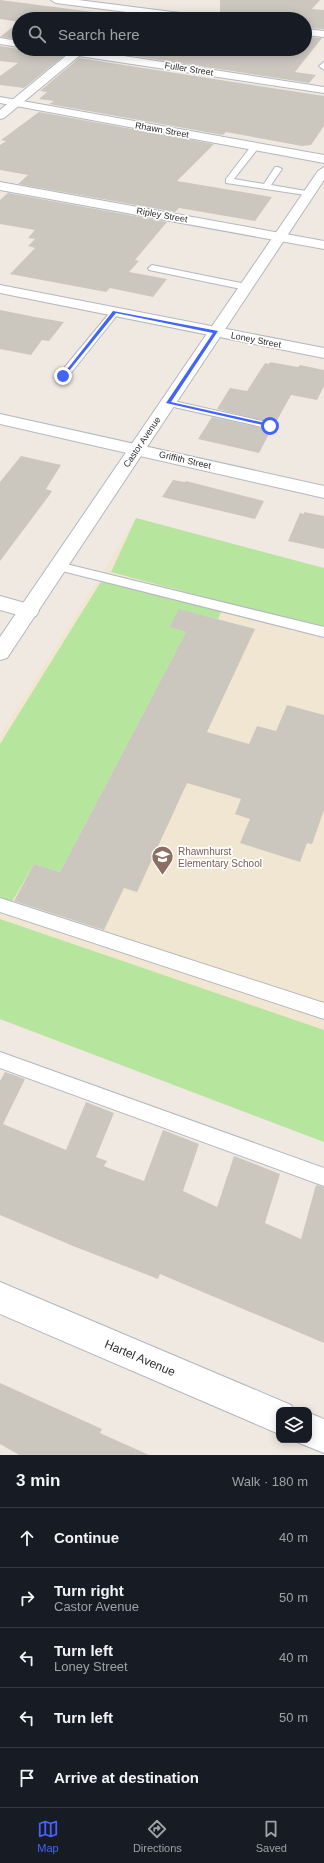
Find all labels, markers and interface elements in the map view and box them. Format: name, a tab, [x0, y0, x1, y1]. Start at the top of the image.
search box	[12, 12, 312, 56]
icon: search	[26, 23, 48, 45]
text: Search here	[58, 26, 140, 43]
street label: Fuller Street	[164, 60, 214, 78]
street label: Rhawn Street	[134, 120, 190, 140]
street label: Ripley Street	[136, 206, 189, 224]
street label: Loney Street	[230, 330, 282, 350]
route end	[54, 367, 72, 385]
street label: Castor Avenue	[121, 415, 163, 469]
route start	[261, 417, 279, 435]
street label: Griffith Street	[158, 449, 212, 471]
school or university icon: Rhawnhurst Elementary School	[149, 844, 175, 877]
place label: Rhawnhurst Elementary School	[178, 846, 262, 869]
street label: Hartel Avenue	[103, 1337, 178, 1379]
map controls	[276, 1407, 312, 1443]
button: layers	[276, 1407, 312, 1443]
text: 3 min	[16, 1471, 60, 1490]
text: Walk · 180 m	[232, 1474, 308, 1489]
icon: ahead	[16, 1527, 38, 1549]
text: Continue	[54, 1529, 119, 1546]
text: 40 m	[279, 1530, 308, 1545]
text: Turn right	[54, 1582, 124, 1599]
icon: right	[16, 1587, 38, 1609]
text: 50 m	[279, 1590, 308, 1605]
text: Castor Avenue	[54, 1599, 139, 1614]
text: Turn left	[54, 1642, 113, 1659]
icon: left	[16, 1647, 38, 1669]
text: 40 m	[279, 1650, 308, 1665]
text: Loney Street	[54, 1659, 128, 1674]
icon: left	[16, 1707, 38, 1729]
text: Turn left	[54, 1709, 113, 1726]
text: 50 m	[279, 1710, 308, 1725]
icon: arrive	[16, 1767, 38, 1789]
text: Arrive at destination	[54, 1769, 199, 1786]
tab: Map	[37, 1818, 59, 1854]
tab: Directions	[133, 1818, 182, 1854]
tab: Saved	[256, 1818, 287, 1854]

